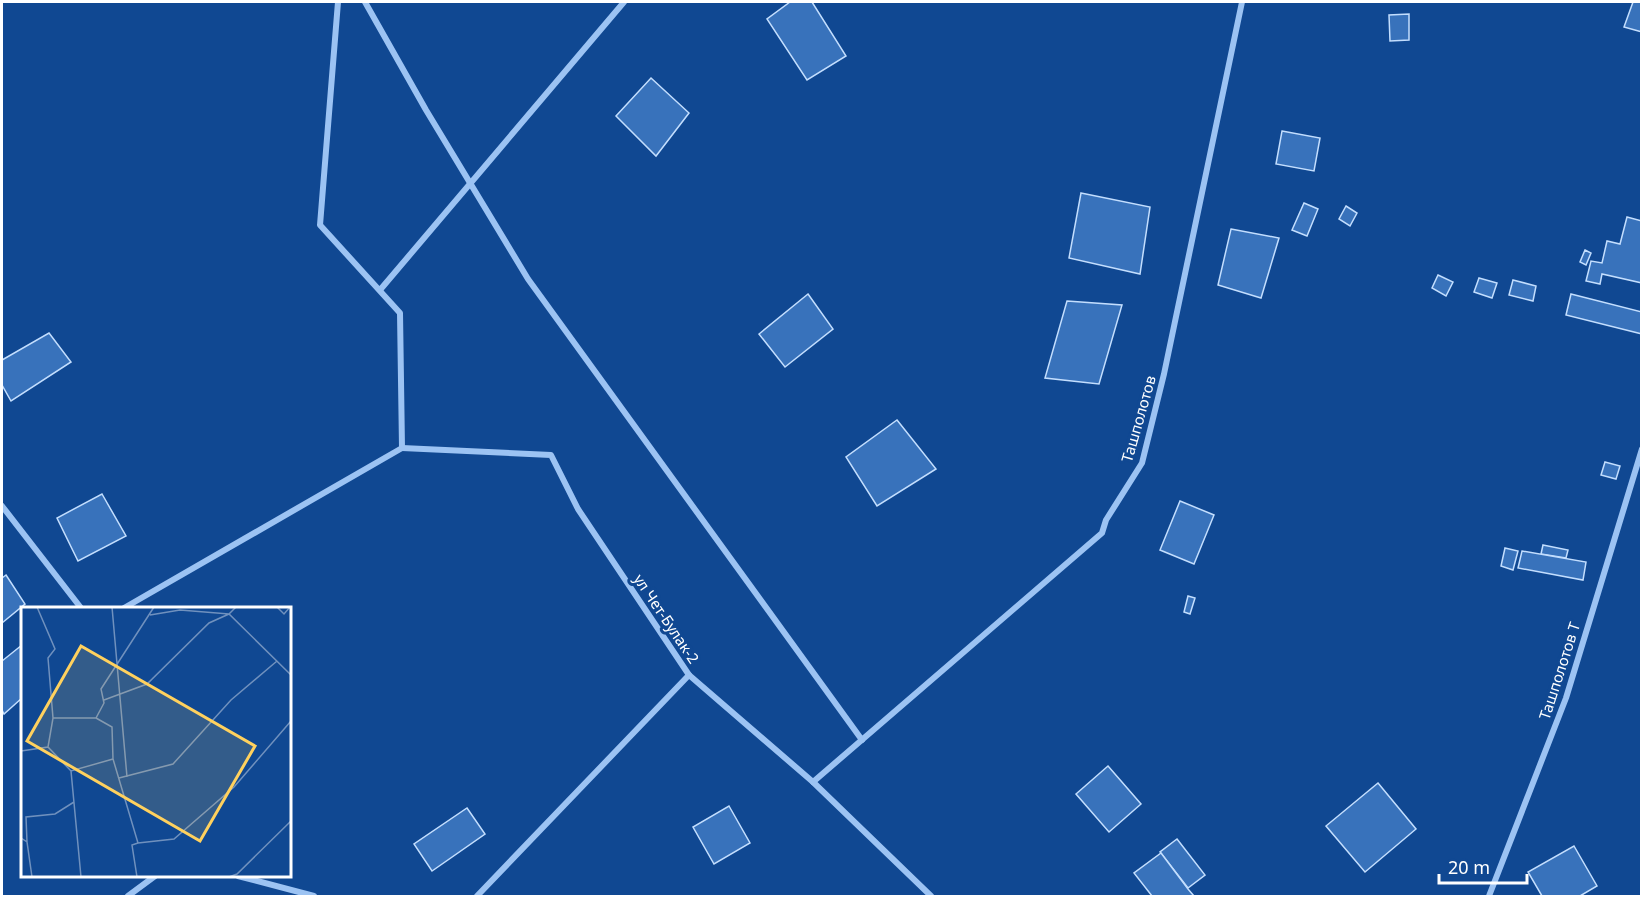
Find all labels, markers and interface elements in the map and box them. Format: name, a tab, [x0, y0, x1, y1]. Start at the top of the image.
street label: Ташполотов	[1116, 373, 1160, 464]
street label: ул Чет-Булак-2	[630, 570, 704, 667]
inset map	[21, 607, 291, 877]
street label: Ташполотов Т	[1534, 619, 1584, 722]
scale bar	[1439, 847, 1528, 885]
text: 20 m	[1448, 855, 1490, 879]

